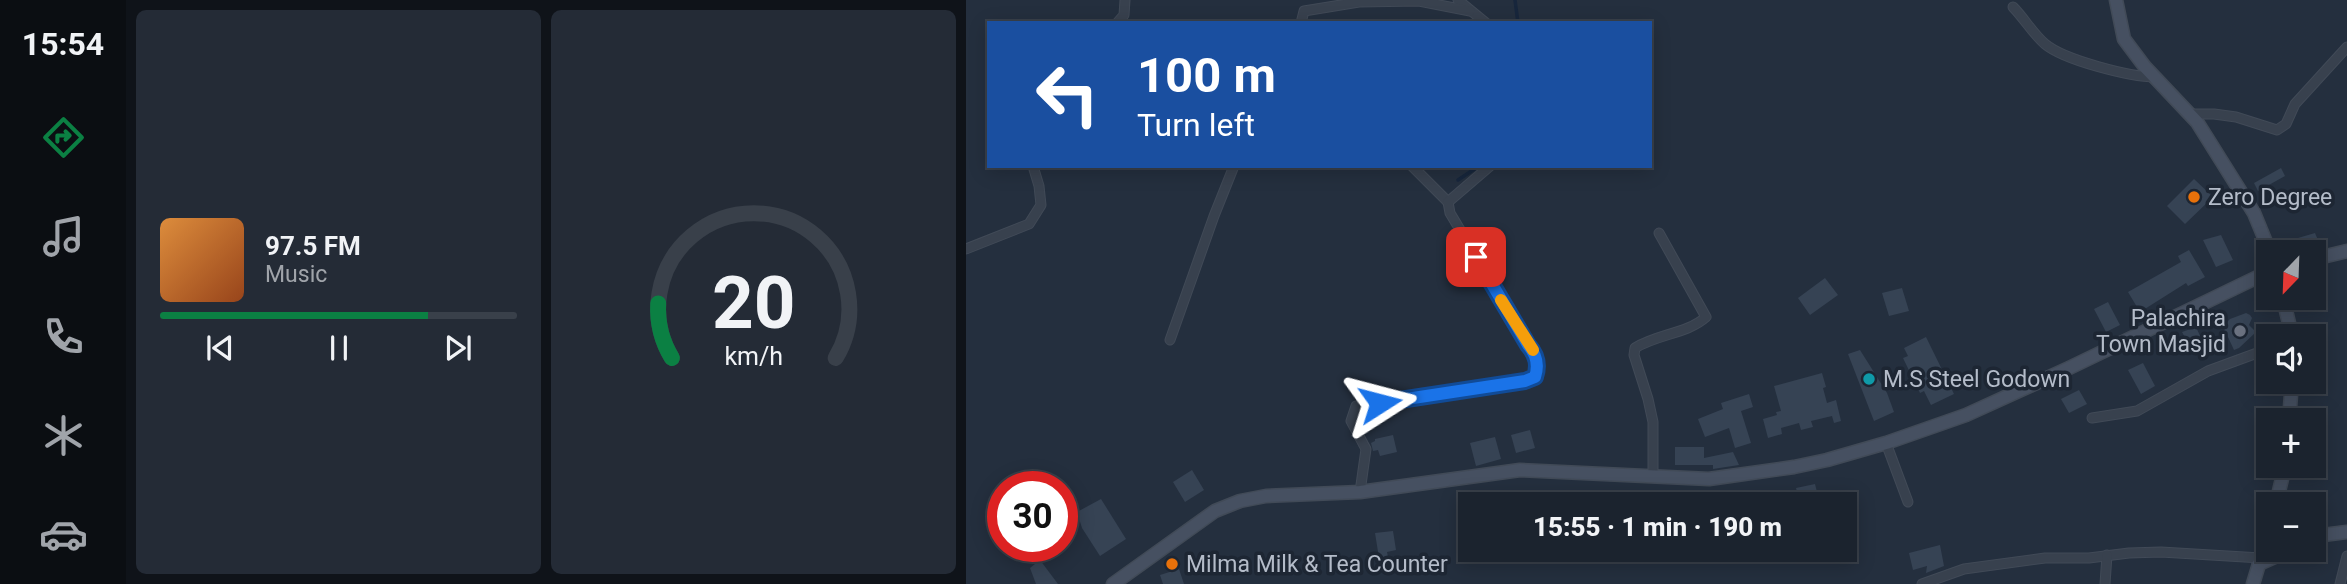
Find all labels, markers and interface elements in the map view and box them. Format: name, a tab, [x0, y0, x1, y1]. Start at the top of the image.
text: 15:54	[22, 25, 104, 63]
text: 100 m	[1137, 47, 1276, 104]
icon: left	[1022, 49, 1113, 140]
text: Turn left	[1137, 106, 1255, 144]
icon: directions	[39, 113, 88, 162]
place label: Zero Degree	[2208, 184, 2332, 211]
marker: Zero Degree	[2186, 189, 2202, 205]
icon: music	[39, 212, 88, 261]
pin	[1446, 227, 1506, 287]
text: 97.5 FM	[265, 231, 361, 261]
icon: arrive	[1457, 238, 1495, 276]
north arrow	[2256, 240, 2326, 310]
map controls	[2256, 240, 2326, 562]
text: 20	[712, 260, 795, 346]
text: Music	[265, 261, 327, 288]
place label: Palachira Town Masjid	[2096, 305, 2226, 358]
icon: phone	[39, 312, 88, 361]
marker: Palachira Town Masjid	[2232, 323, 2248, 339]
button: sound	[2256, 324, 2326, 394]
icon: previous	[201, 329, 239, 367]
icon: pause	[320, 329, 358, 367]
icon: next	[439, 329, 477, 367]
text: km/h	[724, 342, 783, 371]
position arrow	[1343, 366, 1417, 440]
place label: M.S Steel Godown	[1883, 366, 2070, 393]
marker: M.S Steel Godown	[1861, 371, 1877, 387]
button: +	[2256, 408, 2326, 478]
icon: climate	[39, 411, 88, 460]
speed limit sign: 30	[987, 471, 1078, 562]
button: −	[2256, 492, 2326, 562]
icon: car	[39, 510, 88, 559]
text: 15:55 · 1 min · 190 m	[1533, 512, 1782, 542]
place label: Milma Milk & Tea Counter	[1186, 551, 1448, 578]
marker: Milma Milk & Tea Counter	[1164, 556, 1180, 572]

